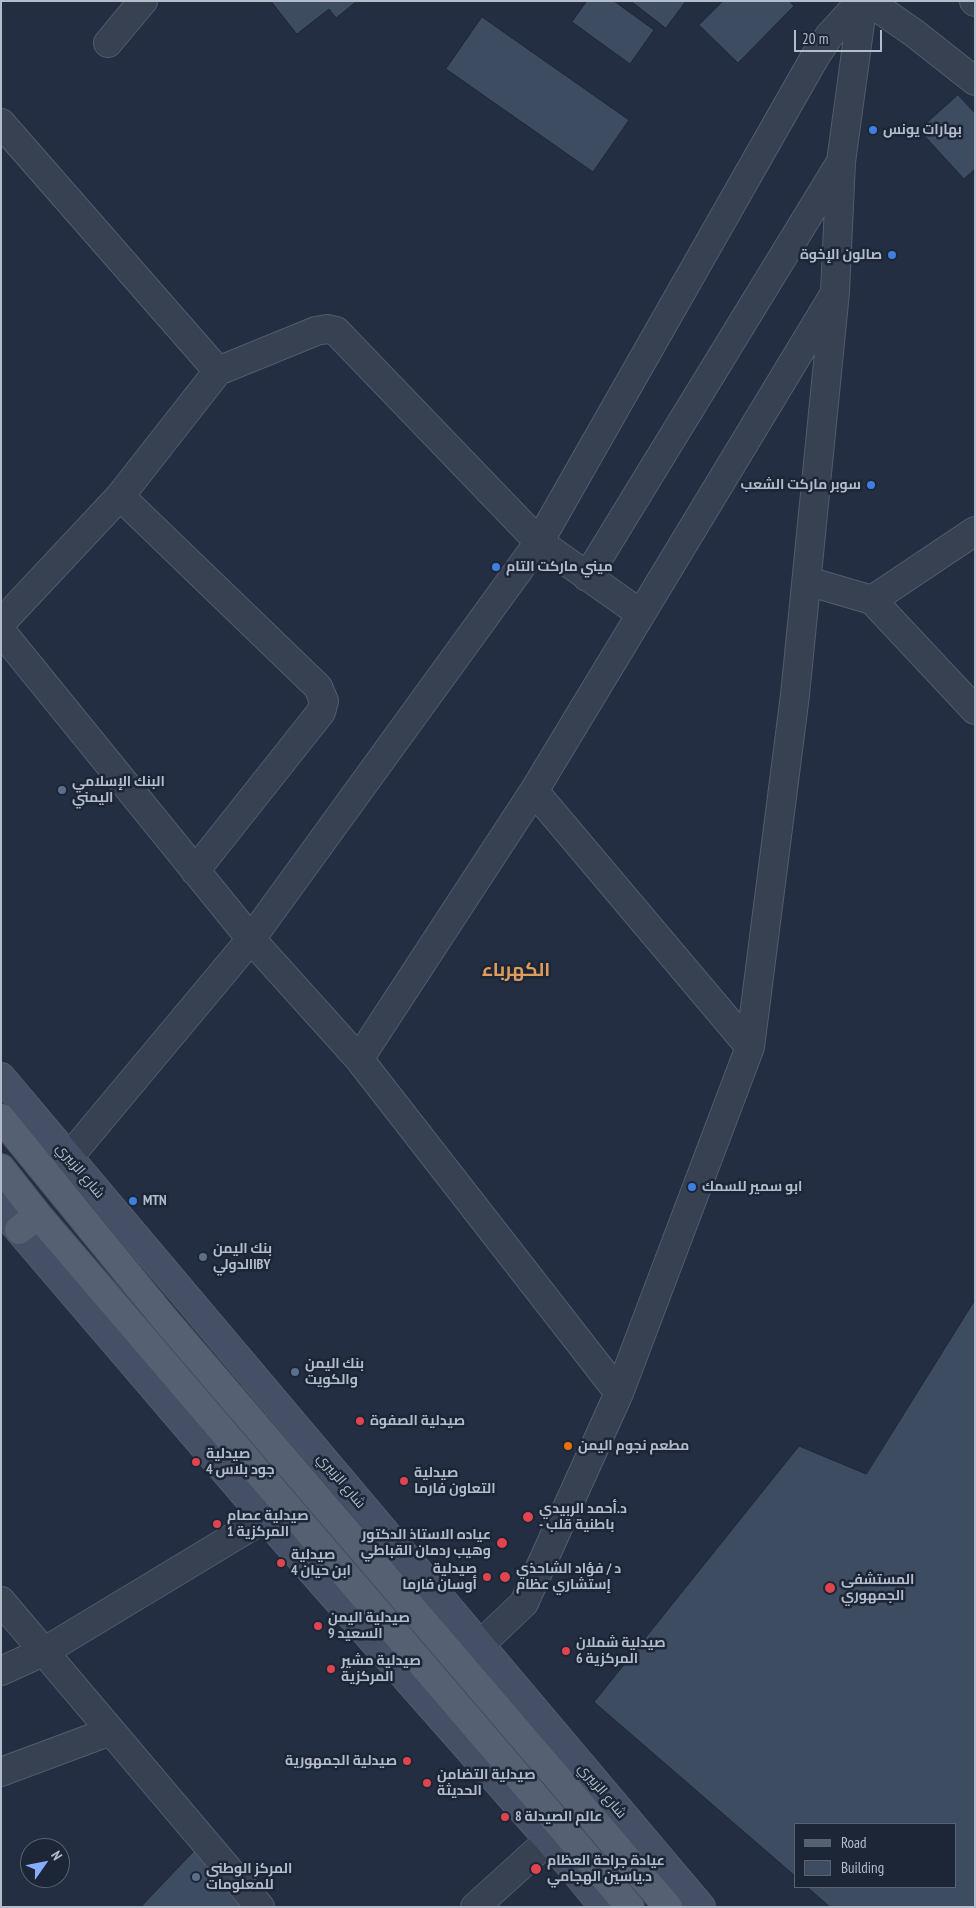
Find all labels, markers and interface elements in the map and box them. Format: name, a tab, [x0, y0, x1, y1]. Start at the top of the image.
scale bar	[796, 20, 884, 52]
text: 20 m	[802, 29, 828, 48]
place label: بهارات يونس	[883, 122, 962, 138]
marker: بهارات يونس	[867, 124, 879, 136]
place label: صالون الإخوة	[800, 247, 882, 263]
marker: صالون الإخوة	[886, 249, 898, 261]
place label: سوبر ماركت الشعب	[741, 477, 861, 493]
marker: سوبر ماركت الشعب	[865, 479, 877, 491]
place label: ميني ماركت التام	[506, 559, 613, 575]
marker: ميني ماركت التام	[490, 561, 502, 573]
place label: البنك الإسلامي اليمني	[72, 774, 165, 806]
marker: البنك الإسلامي اليمني	[56, 784, 68, 796]
district label: الكهرباء	[482, 960, 550, 982]
street label: شارع الزبيري	[52, 1140, 108, 1202]
place label: ابو سمير للسمك	[702, 1179, 802, 1195]
marker: ابو سمير للسمك	[686, 1181, 698, 1193]
place label: MTN	[143, 1193, 166, 1209]
marker: MTN	[127, 1195, 139, 1207]
place label: بنك اليمن الدوليIBY	[213, 1241, 272, 1274]
marker: بنك اليمن الدوليIBY	[197, 1251, 209, 1263]
place label: بنك اليمن والكويت	[305, 1356, 364, 1388]
marker: بنك اليمن والكويت	[289, 1366, 301, 1378]
place label: صيدلية الصفوة	[370, 1413, 465, 1429]
marker: صيدلية الصفوة	[354, 1415, 366, 1427]
place label: مطعم نجوم اليمن	[578, 1438, 689, 1454]
marker: مطعم نجوم اليمن	[562, 1440, 574, 1452]
place label: صيدلية جود بلاس 4	[206, 1446, 275, 1478]
street label: شارع الزبيري	[313, 1450, 369, 1512]
marker: صيدلية جود بلاس 4	[190, 1456, 202, 1468]
place label: صيدلية التعاون فارما	[414, 1465, 496, 1498]
marker: صيدلية التعاون فارما	[398, 1475, 410, 1487]
place label: د.أحمد الربيدي - باطنية قلب	[539, 1501, 627, 1534]
place label: صيدلية عصام المركزية 1	[227, 1508, 309, 1540]
marker: د.أحمد الربيدي - باطنية قلب	[521, 1510, 535, 1524]
marker: صيدلية عصام المركزية 1	[211, 1518, 223, 1530]
place label: عياده الاستاذ الدكتور وهيب ردمان القباطي	[361, 1527, 491, 1560]
marker: عياده الاستاذ الدكتور وهيب ردمان القباطي	[495, 1536, 509, 1550]
place label: صيدلية ابن حيان 4	[291, 1547, 351, 1580]
marker: صيدلية ابن حيان 4	[275, 1557, 287, 1569]
place label: صيدلية أوسان فارما	[402, 1561, 477, 1594]
place label: د / فؤاد الشاحذي إستشاري عظام	[516, 1561, 621, 1594]
marker: د / فؤاد الشاحذي إستشاري عظام	[498, 1570, 512, 1584]
marker: صيدلية أوسان فارما	[481, 1571, 493, 1583]
place label: المستشفى الجمهوري	[841, 1572, 914, 1604]
marker: المستشفى الجمهوري	[823, 1581, 837, 1595]
place label: صيدلية اليمن السعيد 9	[328, 1610, 410, 1642]
marker: صيدلية اليمن السعيد 9	[312, 1620, 324, 1632]
place label: صيدلية شملان المركزية 6	[576, 1635, 666, 1668]
marker: صيدلية شملان المركزية 6	[560, 1645, 572, 1657]
place label: صيدلية مشير المركزية	[341, 1653, 421, 1685]
marker: صيدلية مشير المركزية	[325, 1663, 337, 1675]
place label: صيدلية الجمهورية	[285, 1753, 397, 1769]
marker: صيدلية الجمهورية	[401, 1755, 413, 1767]
street label: شارع الزبيري	[574, 1760, 630, 1822]
place label: صيدلية التضامن الحديثة	[437, 1767, 535, 1800]
marker: صيدلية التضامن الحديثة	[421, 1777, 433, 1789]
place label: عالم الصيدلة 8	[515, 1809, 602, 1825]
marker: عالم الصيدلة 8	[499, 1811, 511, 1823]
legend	[794, 1823, 956, 1888]
text: Road	[841, 1833, 867, 1852]
north arrow	[20, 1838, 70, 1888]
text: N	[47, 1847, 66, 1863]
place label: عيادة جراحة العظام د.ياسين الهجامي	[547, 1853, 665, 1885]
text: Building	[841, 1858, 884, 1877]
place label: المركز الوطني للمعلومات	[206, 1861, 292, 1894]
marker: عيادة جراحة العظام د.ياسين الهجامي	[529, 1862, 543, 1876]
marker: المركز الوطني للمعلومات	[190, 1871, 202, 1883]

